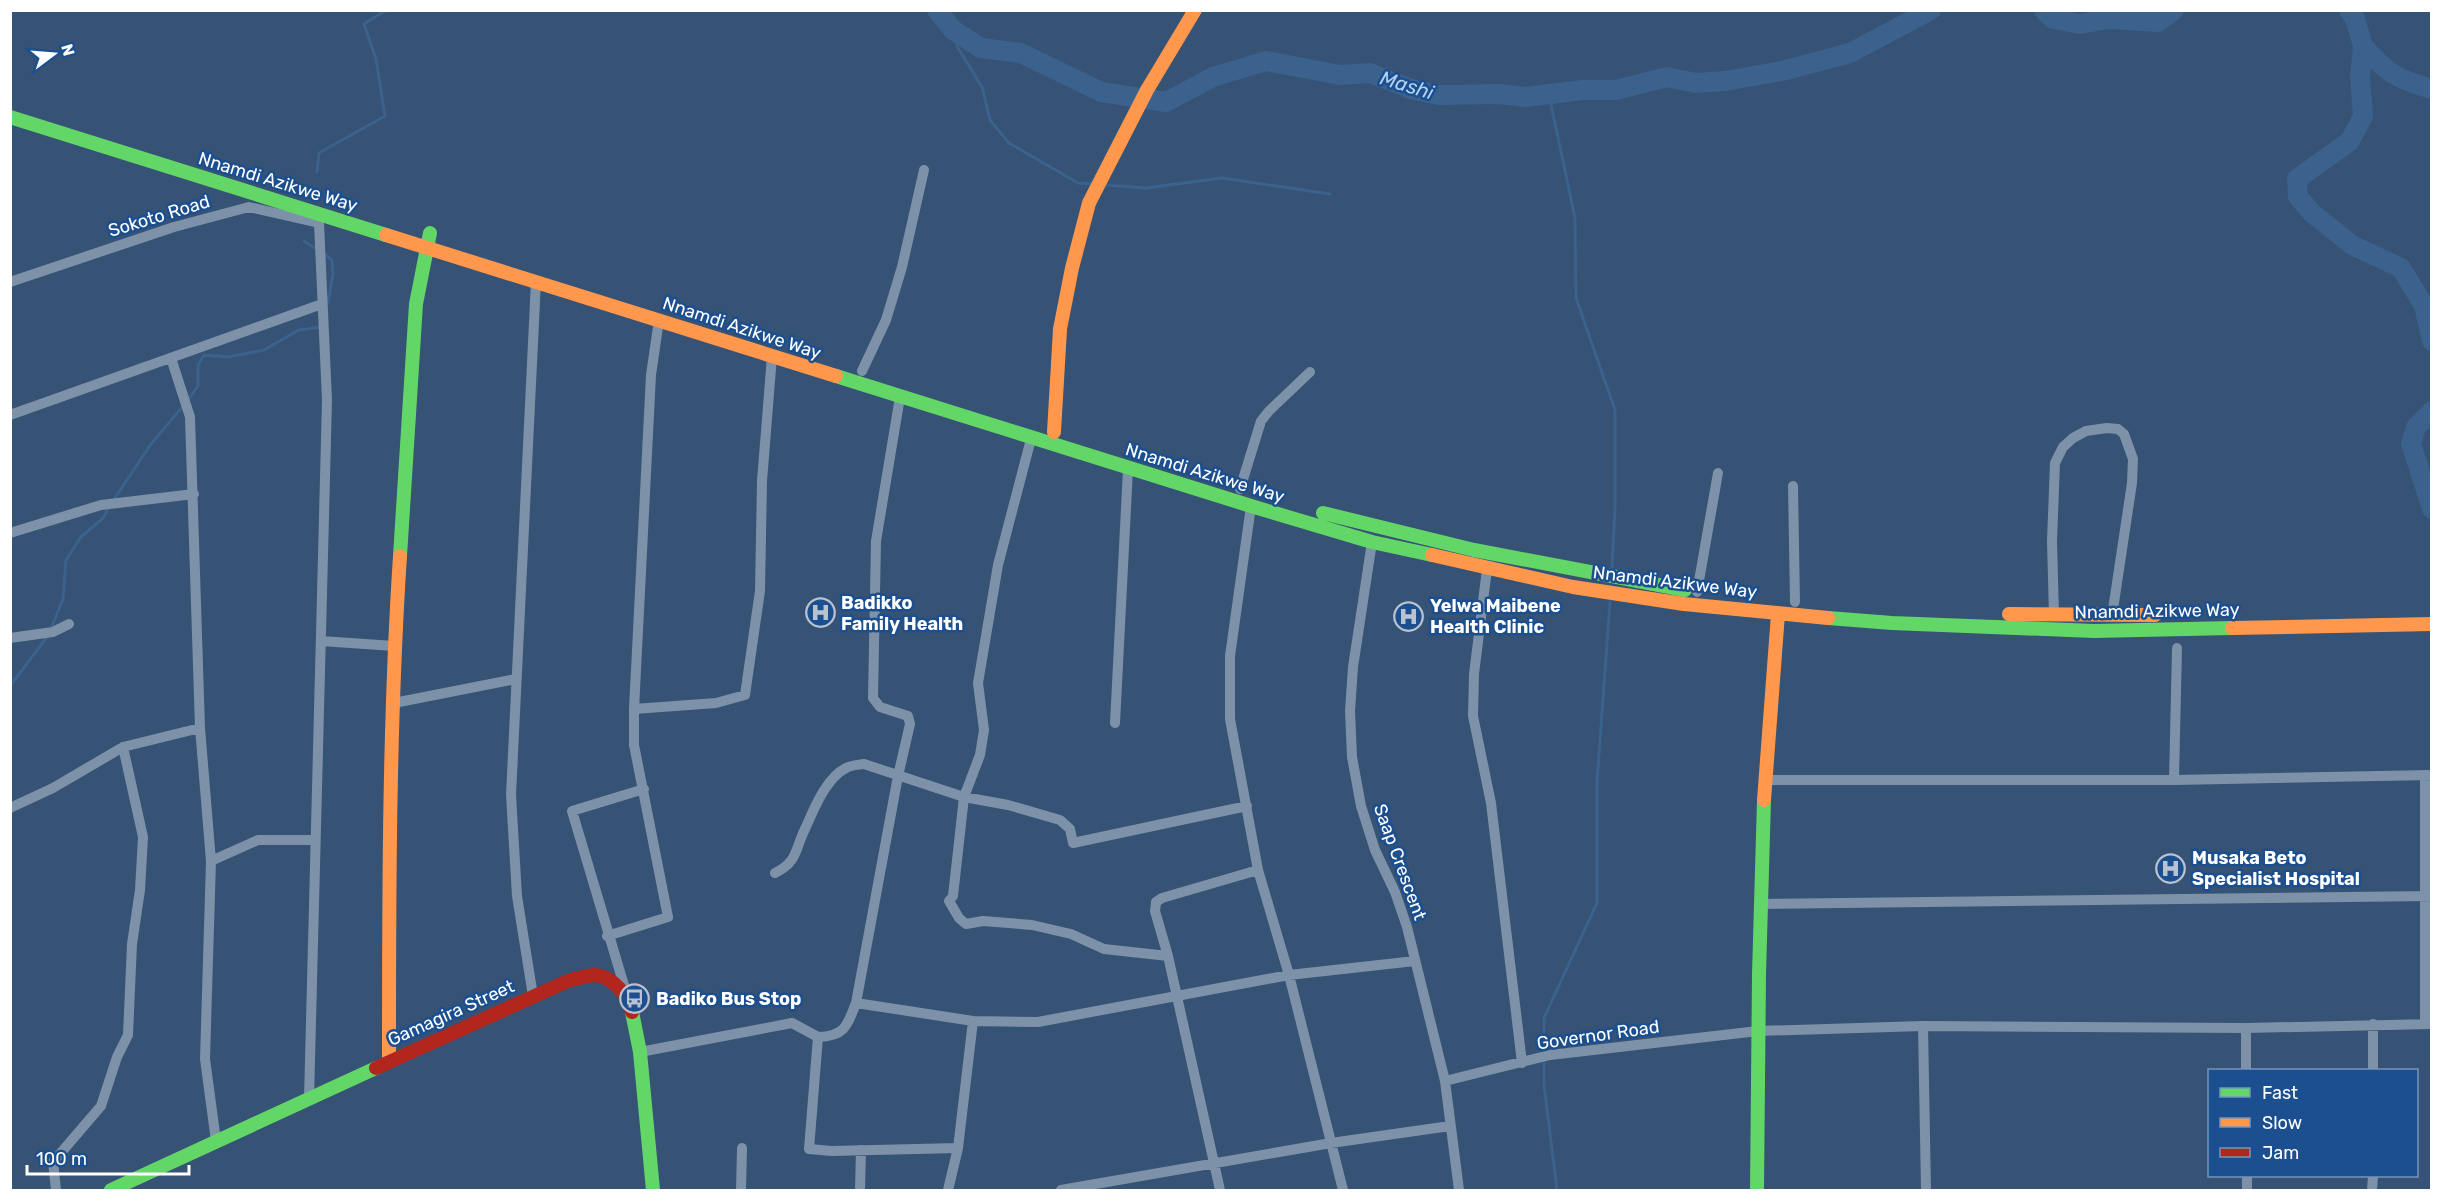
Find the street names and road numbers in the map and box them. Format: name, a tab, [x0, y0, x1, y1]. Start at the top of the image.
street label: Nnamdi Azikwe Way	[196, 147, 360, 217]
street label: Sokoto Road	[106, 190, 212, 242]
street label: Nnamdi Azikwe Way	[660, 292, 824, 364]
street label: Nnamdi Azikwe Way	[1123, 438, 1287, 508]
street label: Nnamdi Azikwe Way	[1592, 561, 1758, 603]
street label: Nnamdi Azikwe Way	[2074, 599, 2240, 623]
street label: Saap Crescent	[1369, 801, 1431, 923]
street label: Gamagira Street	[384, 975, 518, 1051]
street label: Governor Road	[1535, 1016, 1661, 1054]

